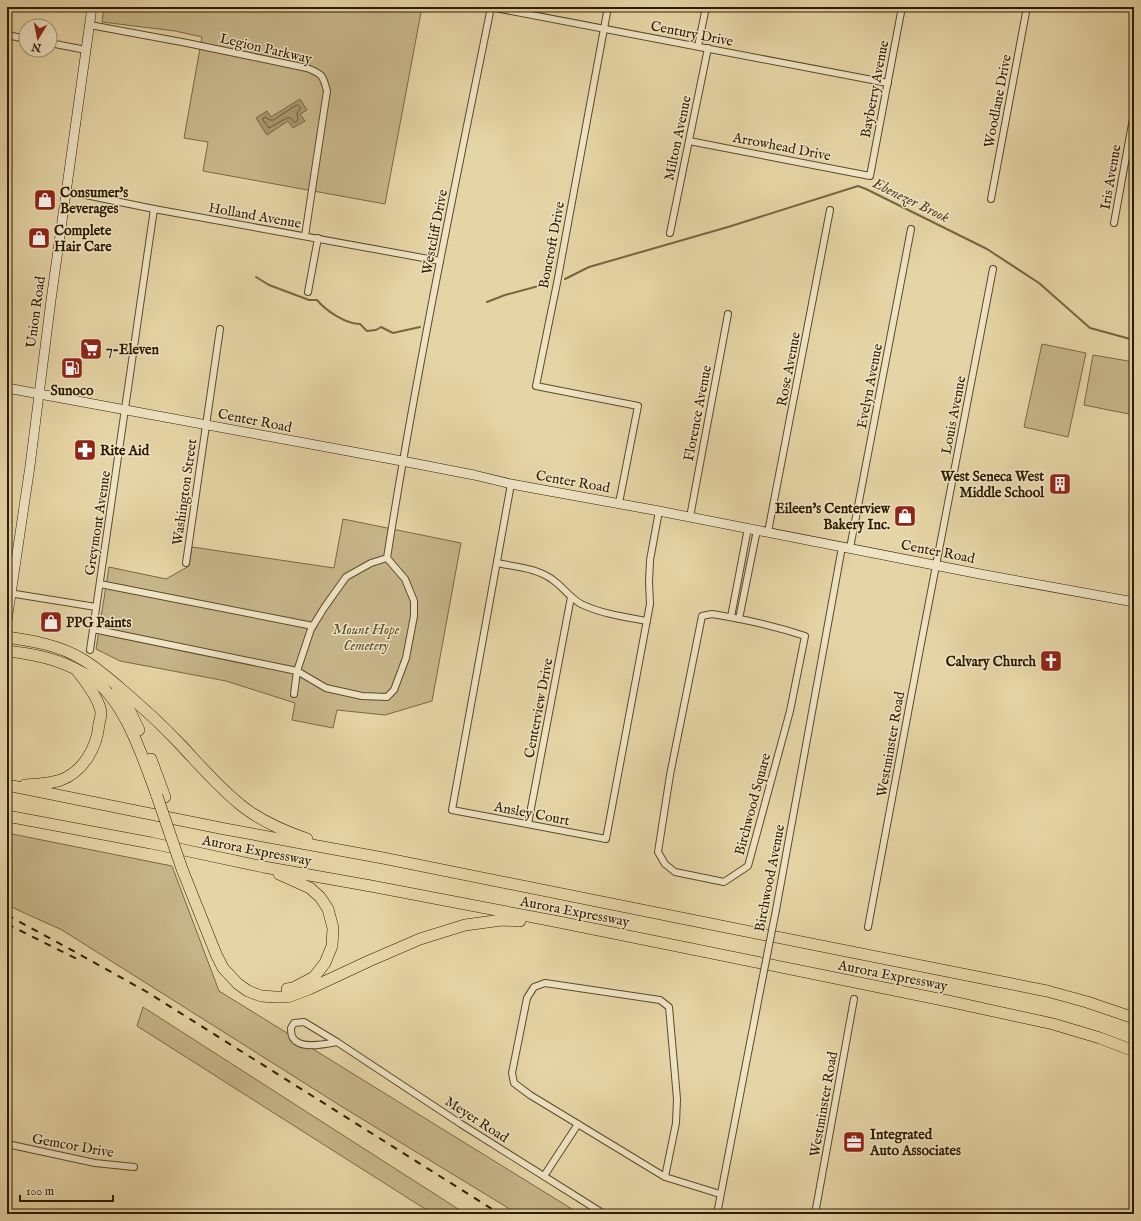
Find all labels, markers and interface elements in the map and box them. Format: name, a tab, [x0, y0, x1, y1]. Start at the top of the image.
street label: Century Drive	[649, 17, 735, 51]
north arrow	[18, 18, 58, 58]
street label: Legion Parkway	[218, 30, 314, 68]
street label: Bayberry Avenue	[857, 38, 893, 139]
text: N	[30, 39, 43, 55]
street label: Woodlane Drive	[980, 52, 1016, 149]
street label: Milton Avenue	[660, 94, 696, 182]
street label: Arrowhead Drive	[730, 128, 833, 165]
street label: Iris Avenue	[1096, 143, 1126, 211]
water label: Ebenezer Brook	[868, 173, 952, 227]
place label: Consumer's Beverages	[60, 184, 128, 218]
shop icon: Consumer's Beverages	[32, 187, 58, 213]
street label: Westcliff Drive	[418, 188, 452, 276]
street label: Holland Avenue	[207, 199, 303, 233]
street label: Boncroft Drive	[535, 200, 569, 290]
place label: Complete Hair Care	[54, 222, 112, 256]
shop icon: Complete Hair Care	[26, 225, 52, 251]
street label: Union Road	[22, 275, 50, 349]
street label: Rose Avenue	[773, 330, 805, 408]
supermarket icon: 7-Eleven	[78, 336, 104, 362]
place label: 7-Eleven	[106, 341, 160, 359]
street label: Evelyn Avenue	[853, 342, 887, 430]
fuel station icon: Sunoco	[59, 355, 85, 381]
street label: Florence Avenue	[680, 363, 716, 463]
street label: Louis Avenue	[938, 374, 970, 456]
place label: Sunoco	[51, 382, 94, 400]
street label: Center Road	[216, 405, 294, 437]
pharmacy icon: Rite Aid	[72, 437, 98, 463]
street label: Washington Street	[169, 438, 201, 547]
place label: Rite Aid	[100, 442, 150, 460]
street label: Center Road	[534, 467, 612, 497]
place label: West Seneca West Middle School	[940, 468, 1045, 502]
street label: Greymont Avenue	[81, 469, 115, 577]
building icon: West Seneca West Middle School	[1047, 471, 1073, 497]
place label: Eileen's Centerview Bakery Inc.	[775, 500, 891, 534]
shop icon: Eileen's Centerview Bakery Inc.	[892, 503, 918, 529]
street label: Center Road	[899, 536, 977, 568]
shop icon: PPG Paints	[38, 609, 64, 635]
place label: PPG Paints	[66, 614, 131, 632]
park label: Mount Hope Cemetery	[333, 621, 400, 655]
church icon: Calvary Church	[1038, 648, 1064, 674]
place label: Calvary Church	[946, 653, 1037, 671]
street label: Centerview Drive	[520, 656, 558, 760]
street label: Westminster Road	[873, 689, 909, 798]
street label: Birchwood Square	[731, 751, 775, 857]
street label: Ansley Court	[491, 798, 571, 830]
street label: Birchwood Avenue	[751, 822, 789, 933]
street label: Aurora Expressway	[200, 831, 313, 870]
street label: Aurora Expressway	[518, 892, 631, 931]
street label: Aurora Expressway	[836, 956, 949, 995]
street label: Westminster Road	[806, 1049, 842, 1158]
street label: Meyer Road	[441, 1093, 512, 1147]
place label: Integrated Auto Associates	[869, 1126, 961, 1160]
office icon: Integrated Auto Associates	[841, 1129, 867, 1155]
street label: Gemcor Drive	[31, 1130, 116, 1162]
scale bar	[20, 1177, 113, 1203]
text: 100 m	[26, 1184, 54, 1199]

